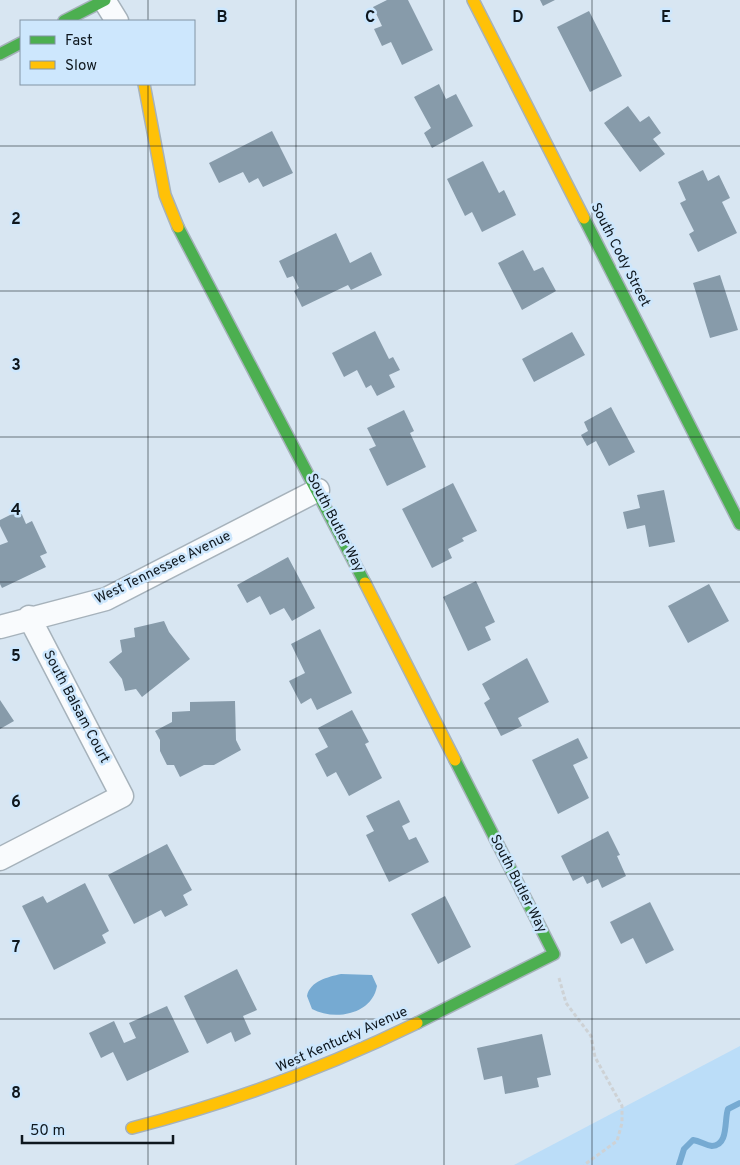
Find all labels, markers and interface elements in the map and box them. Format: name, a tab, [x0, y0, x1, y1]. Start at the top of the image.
text: B	[216, 8, 228, 28]
text: C	[365, 8, 375, 28]
text: D	[512, 8, 524, 28]
text: E	[661, 8, 671, 28]
legend	[20, 20, 195, 85]
text: Fast	[65, 32, 93, 51]
text: Slow	[65, 57, 97, 76]
street label: South Cody Street	[586, 200, 654, 310]
text: 2	[11, 210, 21, 230]
text: 3	[11, 356, 21, 376]
street label: South Butler Way	[303, 471, 367, 575]
text: 4	[11, 501, 21, 521]
street label: West Tennessee Avenue	[92, 528, 234, 608]
text: 5	[11, 647, 21, 667]
street label: South Balsam Court	[39, 648, 113, 766]
text: 6	[11, 793, 21, 813]
street label: South Butler Way	[486, 832, 550, 936]
text: 7	[12, 938, 20, 958]
street label: West Kentucky Avenue	[274, 1003, 410, 1077]
text: 8	[11, 1084, 21, 1104]
scale bar	[22, 1112, 174, 1144]
text: 50 m	[30, 1122, 65, 1141]

